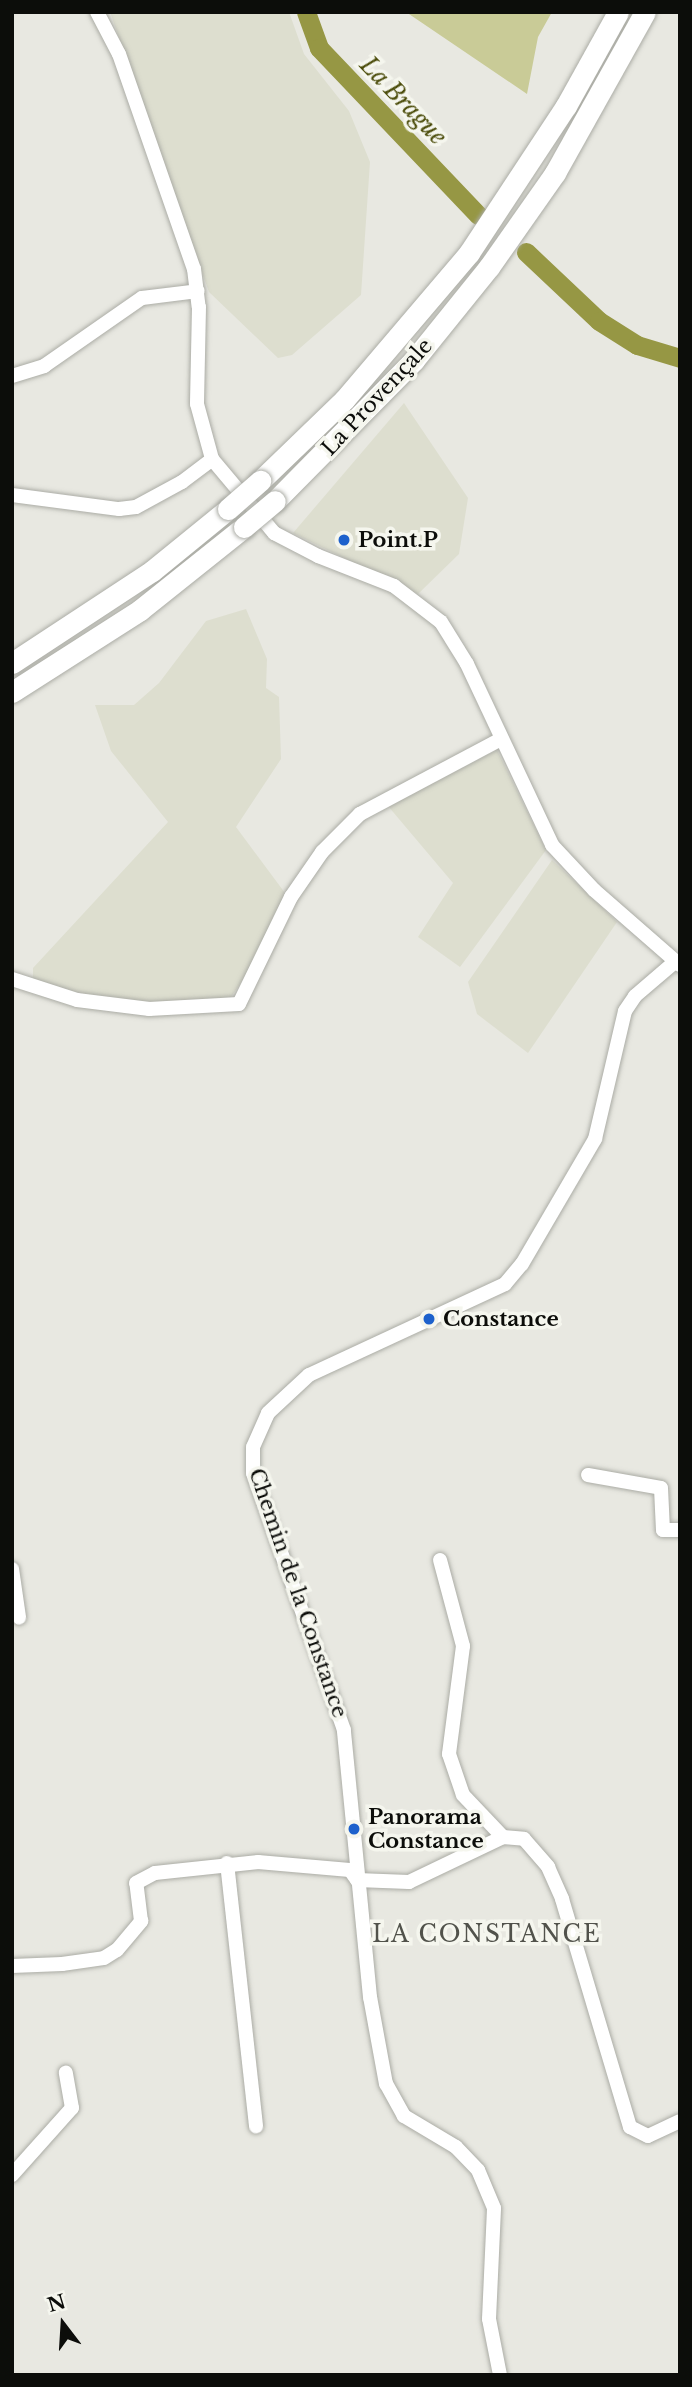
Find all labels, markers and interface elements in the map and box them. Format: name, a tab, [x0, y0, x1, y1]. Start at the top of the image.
water label: La Brague	[354, 51, 452, 151]
street label: La Provençale	[316, 333, 438, 461]
place label: Point.P	[358, 527, 438, 553]
marker: Point.P	[336, 532, 352, 548]
place label: Constance	[443, 1306, 559, 1332]
marker: Constance	[421, 1311, 437, 1327]
street label: Chemin de la Constance	[243, 1465, 353, 1721]
place label: Panorama Constance	[368, 1804, 484, 1854]
marker: Panorama Constance	[346, 1821, 362, 1837]
district label: LA CONSTANCE	[373, 1920, 601, 1948]
north arrow	[28, 2289, 98, 2359]
text: N	[45, 2290, 69, 2317]

